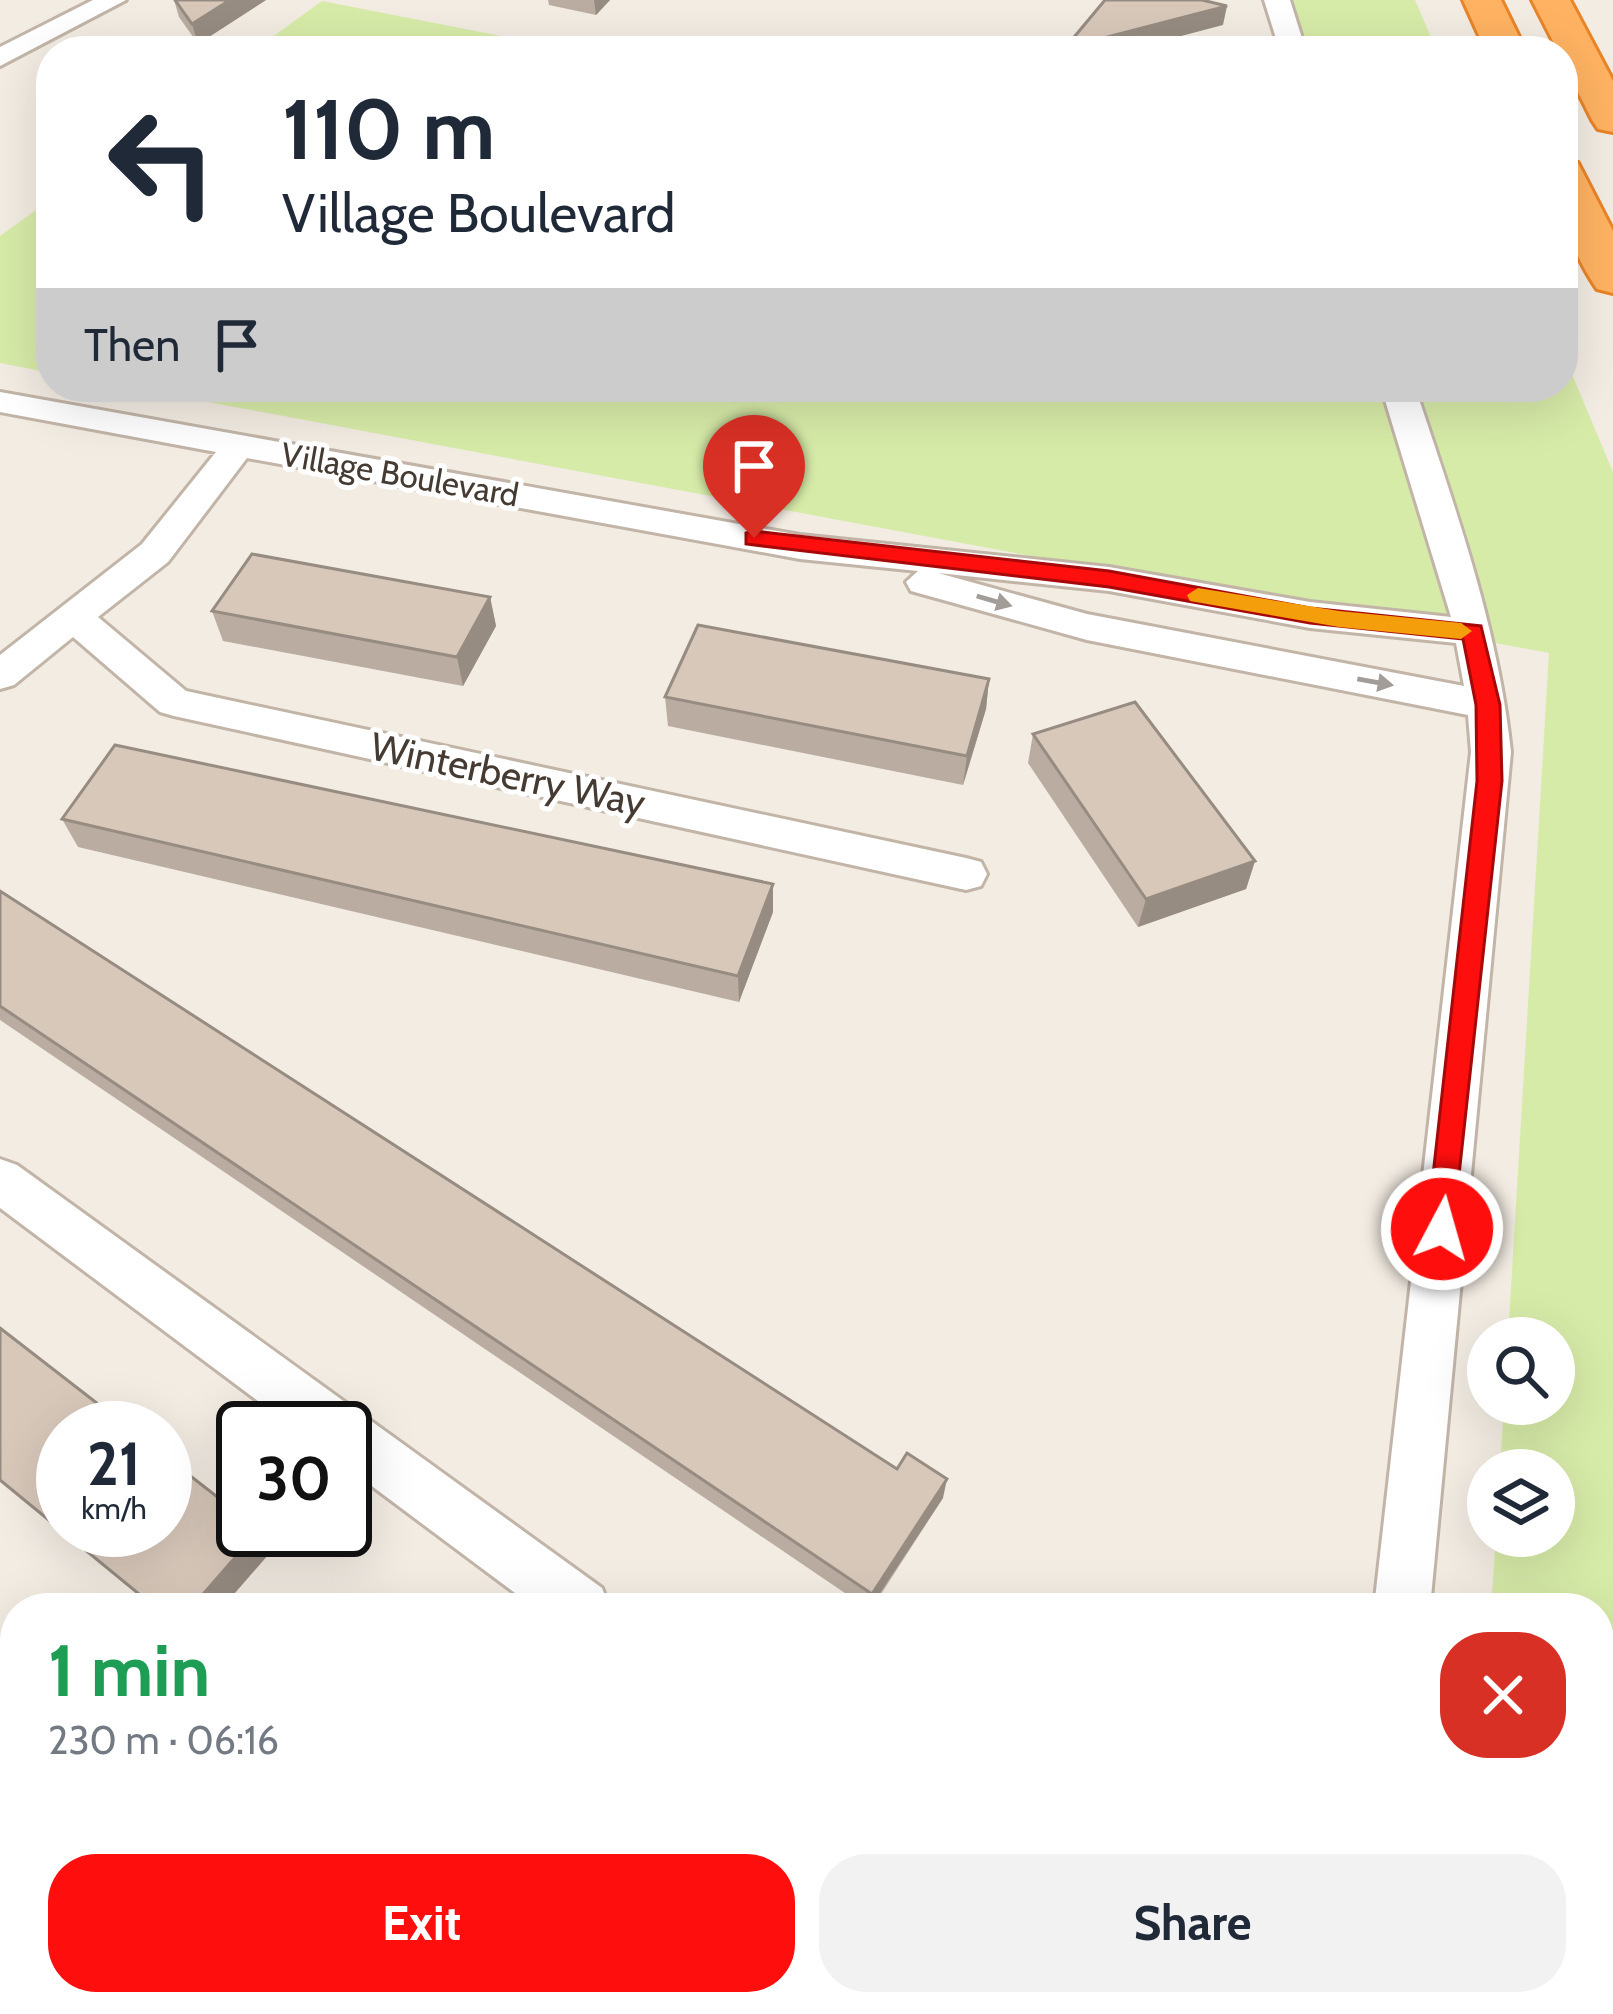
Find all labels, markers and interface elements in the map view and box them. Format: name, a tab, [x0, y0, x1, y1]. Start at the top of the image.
text: 110 m	[282, 78, 495, 180]
icon: left	[84, 84, 240, 240]
text: Village Boulevard	[282, 180, 676, 246]
icon: arrive	[204, 312, 270, 378]
text: Then	[84, 318, 180, 372]
pin	[703, 415, 805, 538]
street label: Village Boulevard	[278, 433, 522, 515]
icon: arrive	[721, 433, 787, 499]
one-way arrow	[976, 593, 1013, 611]
one-way arrow	[1357, 673, 1394, 692]
street label: Winterberry Way	[366, 721, 650, 827]
position arrow	[1379, 1166, 1505, 1292]
map controls	[1467, 1317, 1575, 1557]
button: search	[1467, 1317, 1575, 1425]
speed limit sign: 30	[216, 1401, 372, 1557]
text: 21	[87, 1427, 141, 1500]
button: layers	[1467, 1449, 1575, 1557]
text: km/h	[81, 1490, 147, 1527]
text: 1 min	[48, 1627, 210, 1714]
button: close	[1440, 1632, 1566, 1758]
text: 230 m · 06:16	[48, 1716, 279, 1764]
button: Exit	[48, 1854, 795, 1992]
button: Share	[819, 1854, 1566, 1992]

